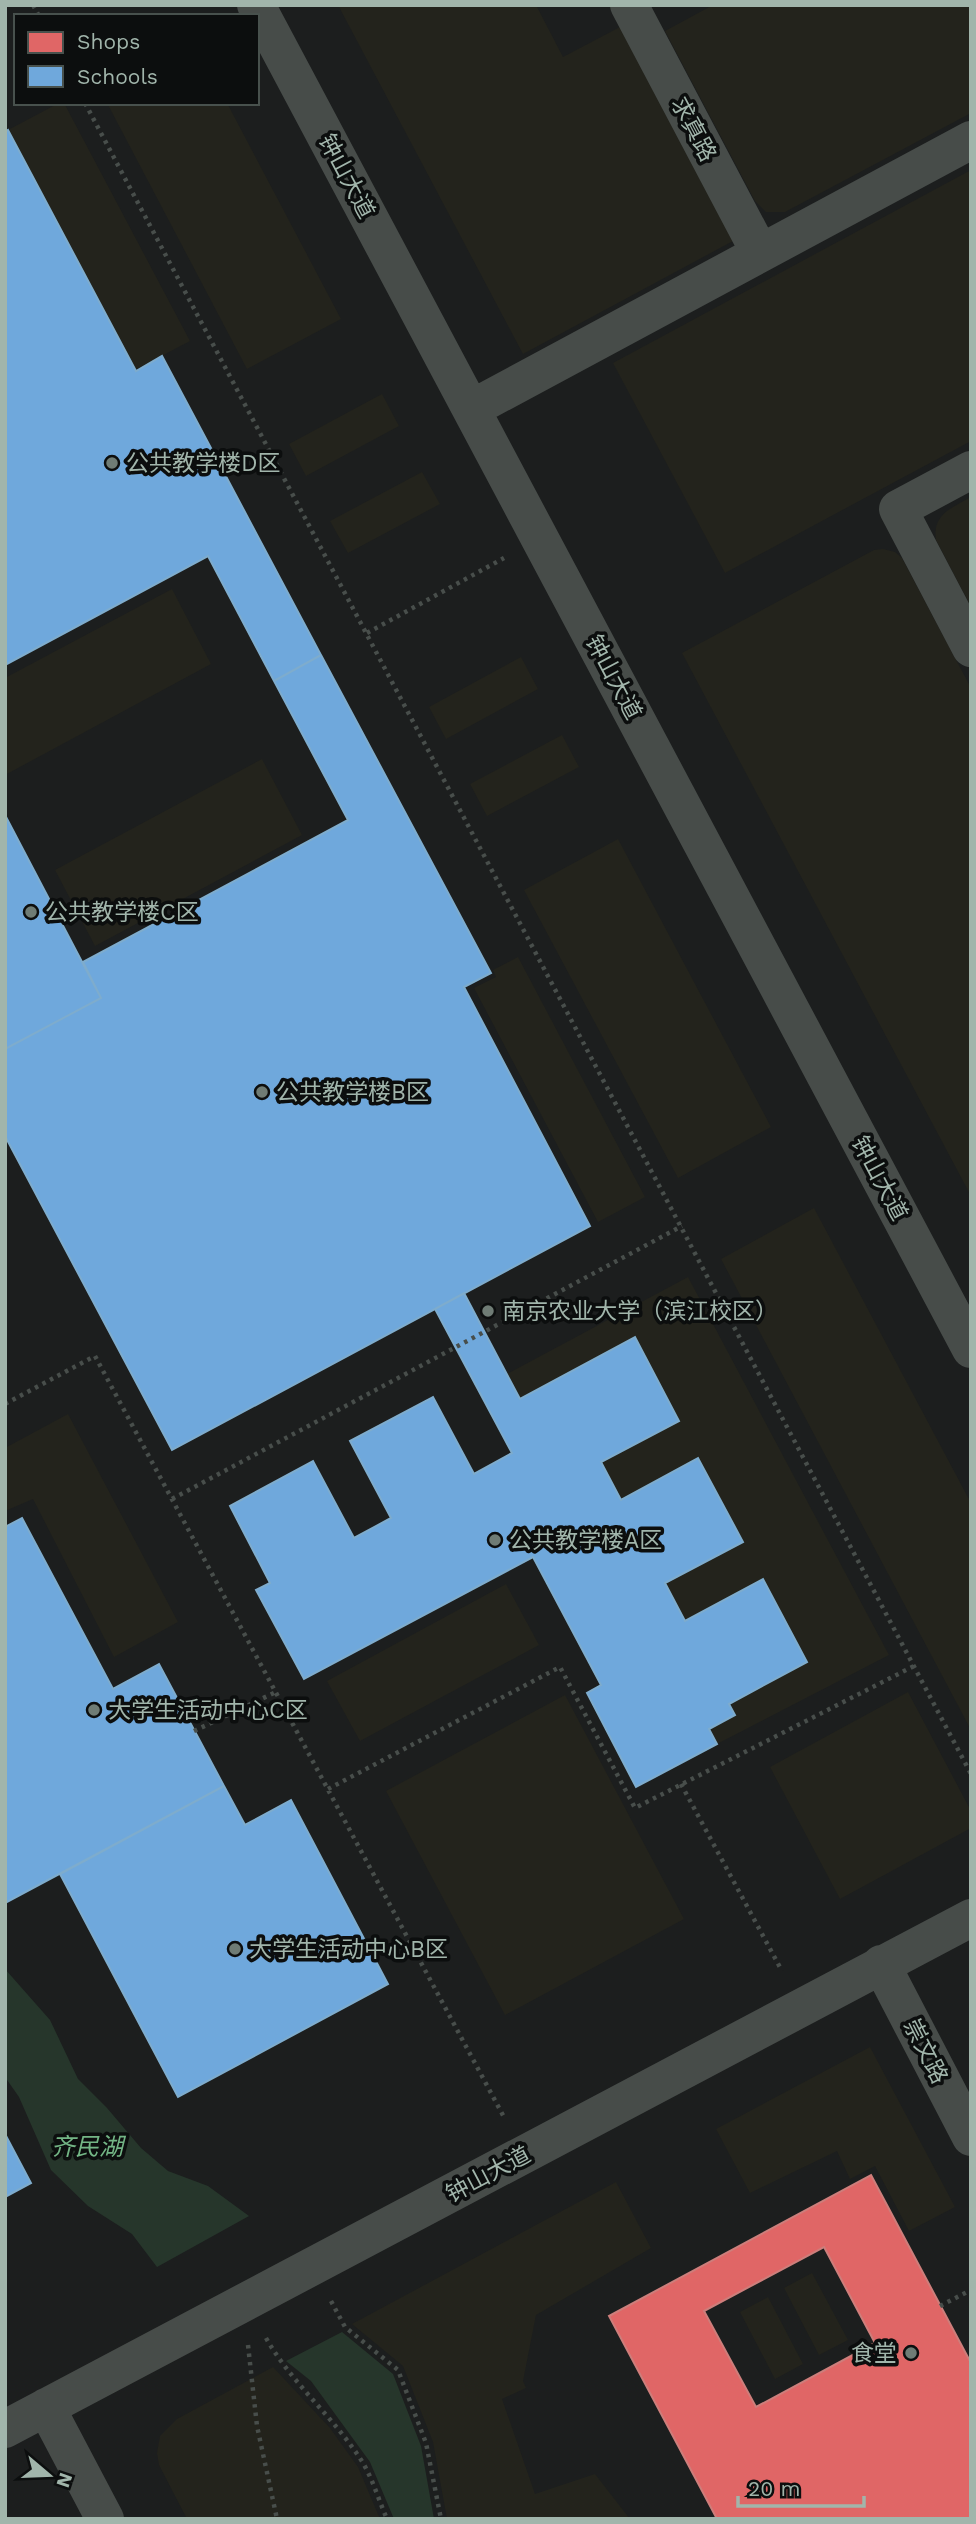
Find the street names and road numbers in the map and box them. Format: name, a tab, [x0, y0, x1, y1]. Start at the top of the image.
street label: 求真路	[665, 92, 722, 166]
street label: 钟山大道	[313, 129, 380, 223]
street label: 钟山大道	[580, 630, 647, 724]
street label: 钟山大道	[846, 1131, 913, 1225]
street label: 崇文路	[898, 2014, 953, 2088]
street label: 钟山大道	[441, 2141, 535, 2208]

